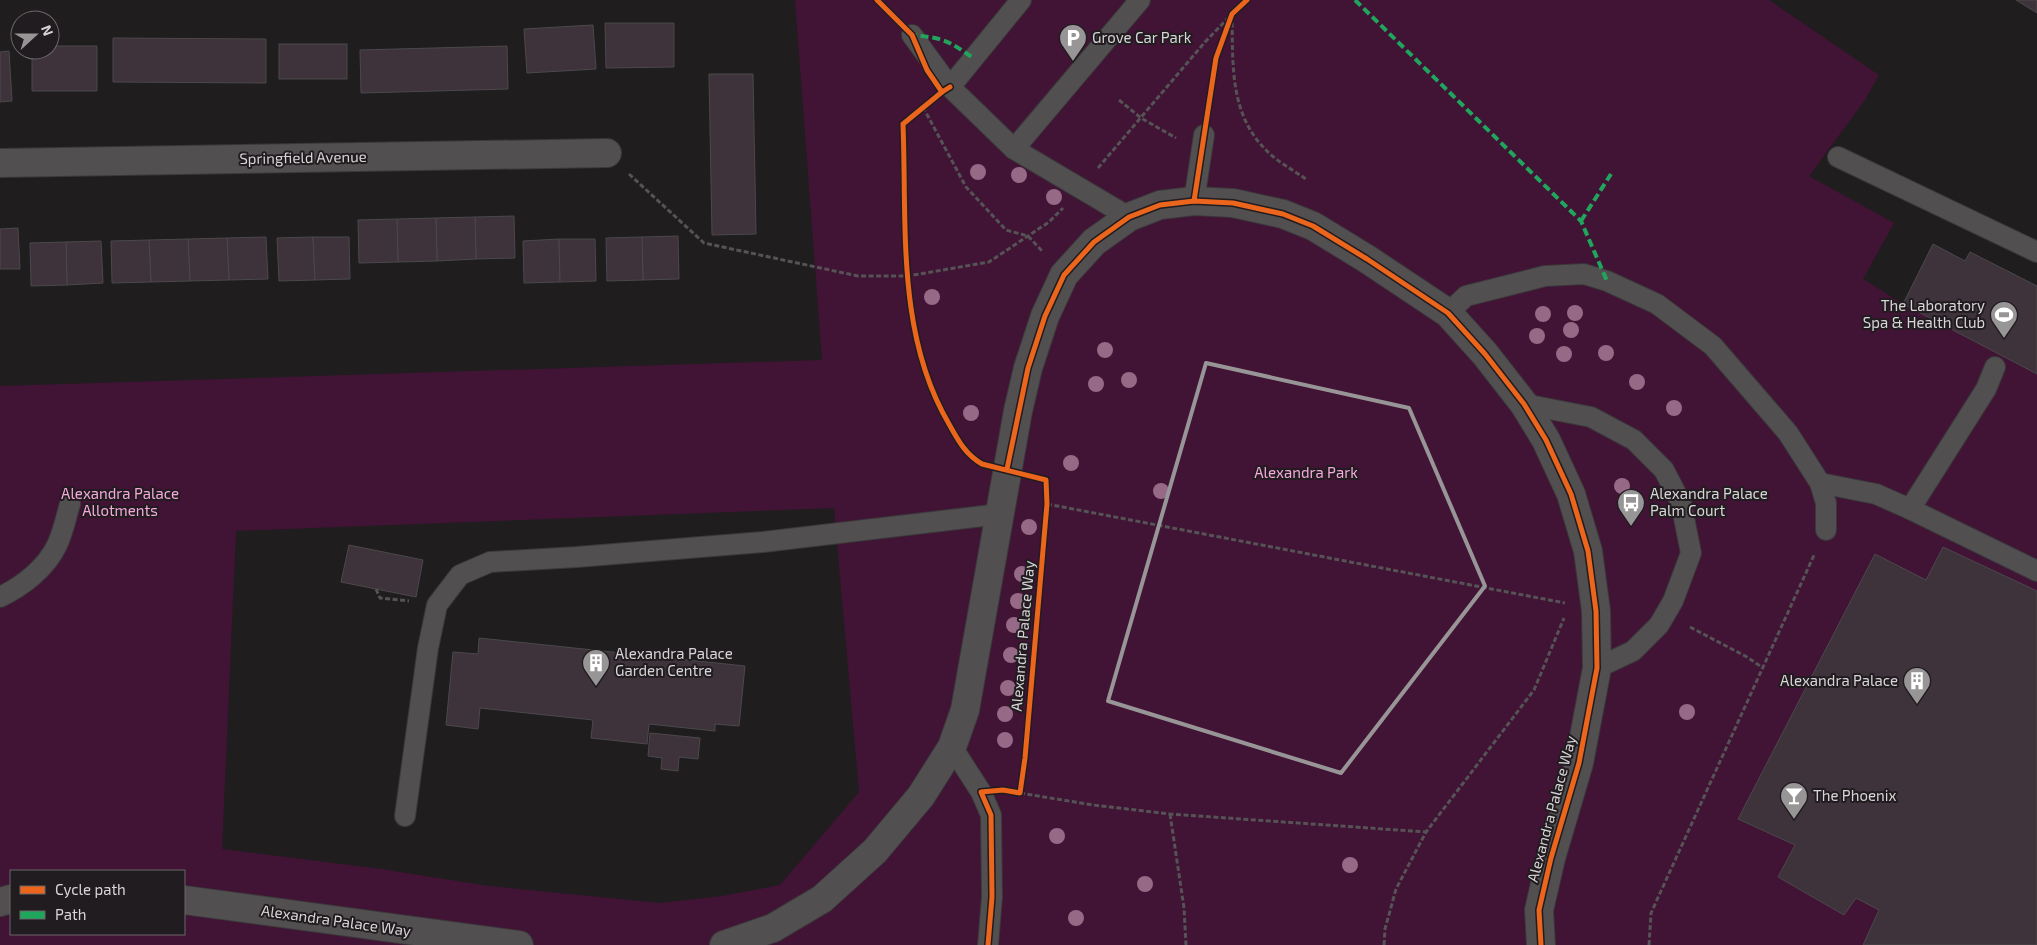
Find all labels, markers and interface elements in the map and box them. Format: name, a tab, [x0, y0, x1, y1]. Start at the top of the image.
north arrow	[10, 10, 60, 60]
text: N	[38, 22, 57, 38]
parking icon: Grove Car Park	[1058, 23, 1088, 62]
place label: Grove Car Park	[1092, 28, 1192, 46]
street label: Springfield Avenue	[239, 147, 367, 167]
place label: The Laboratory Spa & Health Club	[1863, 296, 1985, 331]
sports icon: The Laboratory Spa & Health Club	[1989, 300, 2019, 339]
park label: Alexandra Park	[1254, 463, 1358, 481]
park label: Alexandra Palace Allotments	[61, 484, 179, 519]
place label: Alexandra Palace Palm Court	[1650, 484, 1768, 519]
bus stop icon: Alexandra Palace Palm Court	[1616, 488, 1646, 527]
street label: Alexandra Palace Way	[1006, 560, 1038, 712]
place label: Alexandra Palace Garden Centre	[615, 644, 733, 679]
building icon: Alexandra Palace Garden Centre	[581, 648, 611, 687]
building icon: Alexandra Palace	[1902, 666, 1932, 705]
place label: Alexandra Palace	[1780, 671, 1898, 689]
street label: Alexandra Palace Way	[1523, 733, 1579, 884]
bar icon: The Phoenix	[1779, 781, 1809, 820]
place label: The Phoenix	[1813, 786, 1896, 804]
legend	[10, 870, 185, 935]
text: Cycle path	[55, 880, 126, 898]
street label: Alexandra Palace Way	[260, 901, 412, 939]
text: Path	[55, 905, 86, 923]

